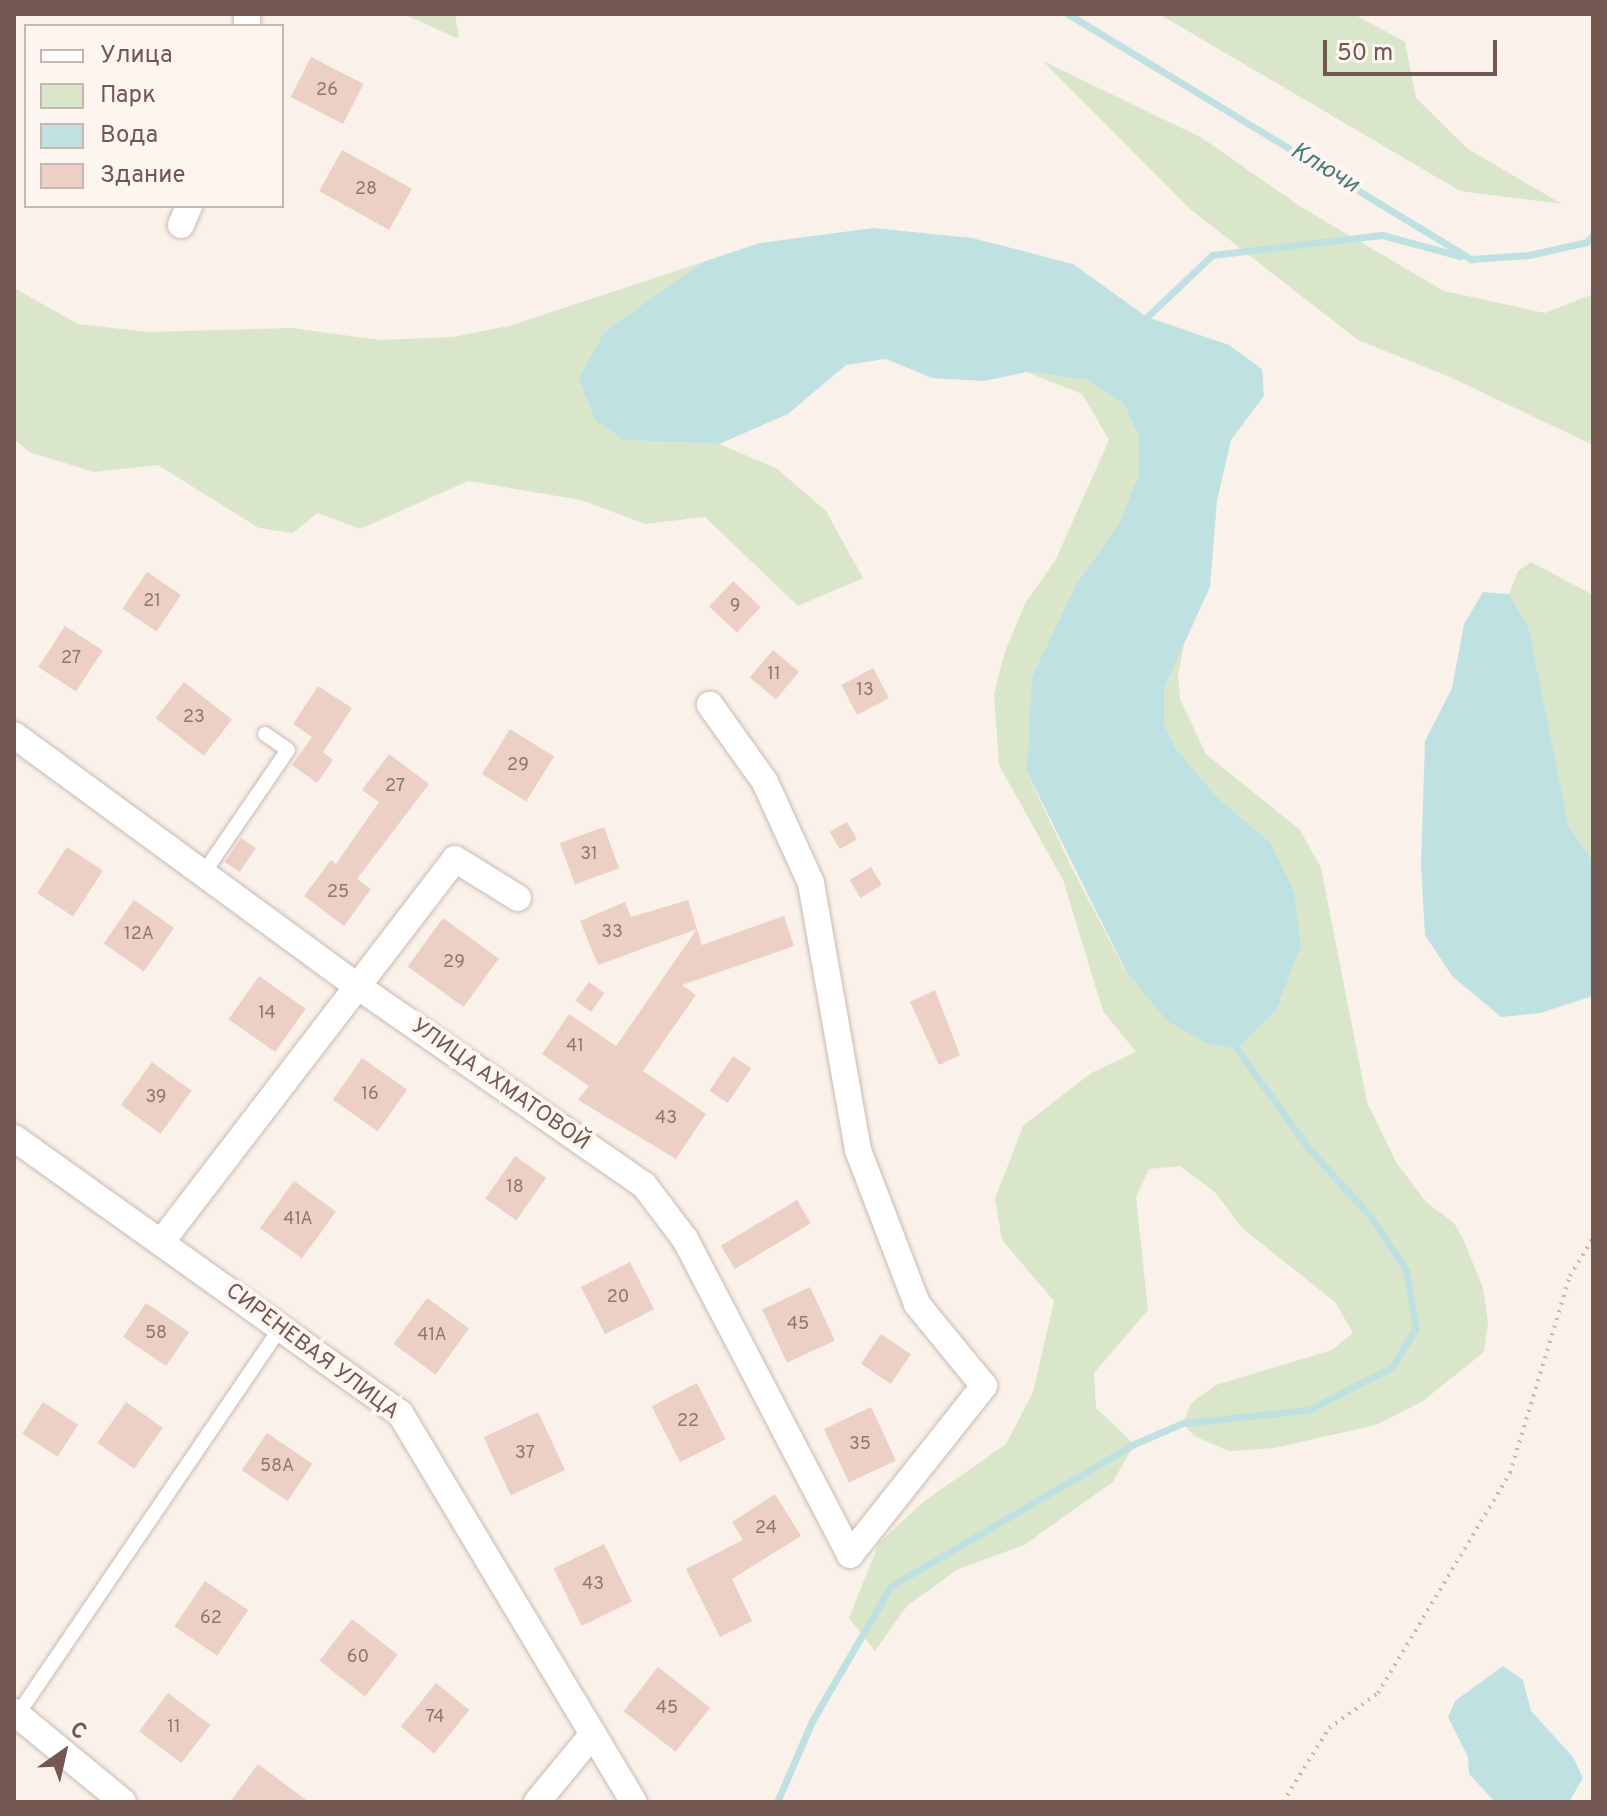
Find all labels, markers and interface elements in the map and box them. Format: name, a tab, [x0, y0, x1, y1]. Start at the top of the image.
legend	[24, 24, 284, 208]
scale bar	[1327, 24, 1501, 74]
text: 50 m	[1337, 39, 1393, 69]
text: Улица	[100, 41, 173, 71]
house number: 26	[316, 80, 338, 102]
text: Парк	[100, 81, 156, 111]
text: Вода	[100, 121, 158, 151]
water label: Ключи	[1285, 137, 1363, 201]
text: Здание	[100, 161, 186, 191]
house number: 28	[355, 179, 377, 201]
house number: 21	[143, 591, 161, 613]
house number: 9	[730, 596, 740, 618]
house number: 27	[61, 648, 81, 670]
house number: 11	[767, 664, 781, 686]
house number: 13	[856, 680, 874, 702]
house number: 23	[183, 707, 205, 729]
house number: 29	[507, 755, 529, 777]
house number: 27	[385, 776, 405, 798]
house number: 31	[580, 844, 598, 866]
house number: 25	[327, 882, 349, 904]
house number: 33	[601, 922, 623, 944]
house number: 12А	[124, 924, 154, 946]
house number: 29	[443, 952, 465, 974]
house number: 14	[258, 1003, 276, 1025]
street label: УЛИЦА АХМАТОВОЙ	[405, 1013, 595, 1157]
house number: 41	[566, 1036, 584, 1058]
house number: 16	[361, 1084, 379, 1106]
house number: 39	[145, 1087, 167, 1109]
house number: 43	[655, 1108, 677, 1130]
house number: 18	[506, 1177, 524, 1199]
house number: 41А	[283, 1209, 313, 1231]
street label: СИРЕНЕВАЯ УЛИЦА	[220, 1278, 404, 1426]
house number: 20	[607, 1287, 629, 1309]
house number: 45	[787, 1314, 809, 1336]
house number: 58	[145, 1323, 167, 1345]
house number: 41А	[417, 1325, 447, 1347]
house number: 22	[677, 1411, 699, 1433]
house number: 35	[849, 1434, 871, 1456]
house number: 37	[515, 1443, 535, 1465]
house number: 58А	[260, 1456, 294, 1478]
house number: 24	[755, 1518, 777, 1540]
house number: 43	[582, 1574, 604, 1596]
house number: 62	[200, 1608, 222, 1630]
house number: 60	[347, 1647, 369, 1669]
house number: 45	[656, 1698, 678, 1720]
house number: 74	[426, 1707, 444, 1729]
north arrow	[24, 1712, 104, 1792]
text: С	[64, 1717, 91, 1747]
house number: 11	[167, 1717, 181, 1739]

